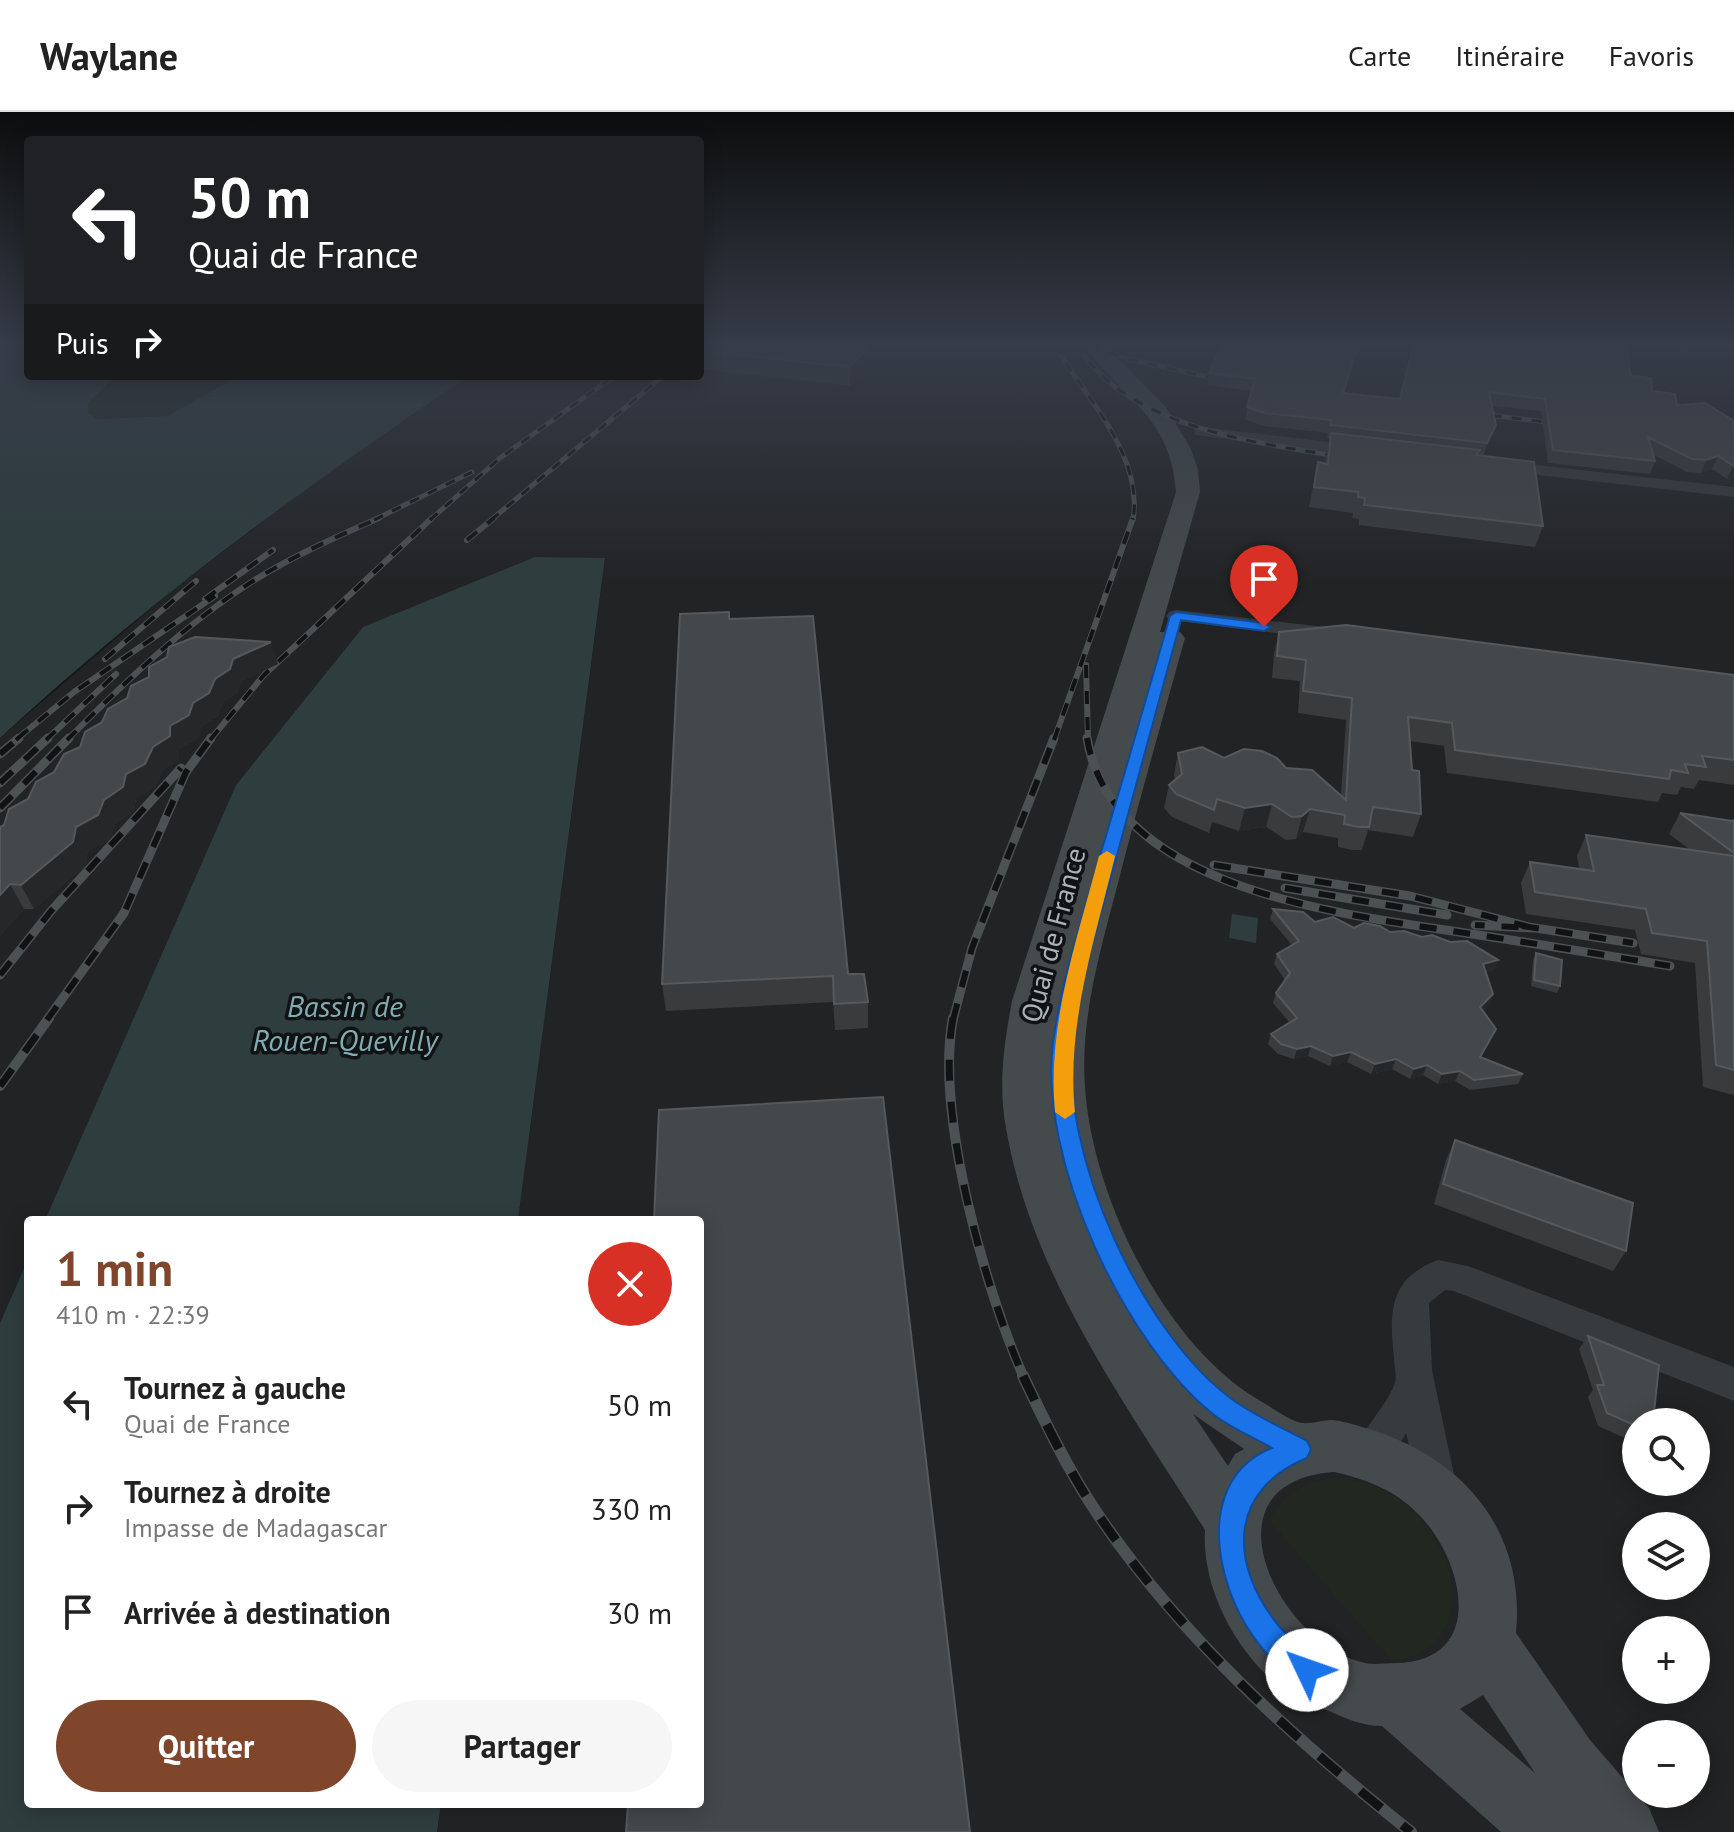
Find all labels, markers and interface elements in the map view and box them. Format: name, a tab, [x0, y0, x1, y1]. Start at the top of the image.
text: Waylane	[40, 31, 178, 80]
text: Carte	[1348, 37, 1411, 74]
text: Itinéraire	[1455, 37, 1565, 74]
text: Favoris	[1609, 37, 1694, 74]
text: 50 m	[188, 161, 311, 233]
icon: left	[56, 168, 160, 272]
text: Quai de France	[188, 231, 419, 278]
icon: right	[125, 320, 169, 364]
text: Puis	[56, 323, 109, 362]
pin	[1230, 545, 1298, 627]
icon: arrive	[1242, 557, 1286, 601]
street label: Quai de France	[1011, 843, 1094, 1026]
water label: Bassin de Rouen-Quevilly	[252, 986, 439, 1059]
text: 1 min	[56, 1237, 173, 1299]
button: close	[588, 1242, 672, 1326]
text: 410 m · 22:39	[56, 1298, 210, 1331]
text: Tournez à gauche	[124, 1368, 346, 1407]
icon: left	[56, 1382, 100, 1426]
text: 50 m	[607, 1385, 672, 1424]
text: Quai de France	[124, 1407, 290, 1440]
map controls	[1622, 1408, 1710, 1808]
button: search	[1622, 1408, 1710, 1496]
text: Tournez à droite	[124, 1472, 331, 1511]
icon: right	[56, 1486, 100, 1530]
text: 330 m	[591, 1489, 672, 1528]
text: Impasse de Madagascar	[124, 1511, 387, 1544]
button: layers	[1622, 1512, 1710, 1600]
icon: arrive	[56, 1590, 100, 1634]
text: Arrivée à destination	[124, 1593, 391, 1632]
text: 30 m	[607, 1593, 672, 1632]
button: +	[1622, 1616, 1710, 1704]
position arrow	[1265, 1628, 1349, 1712]
button: Quitter	[56, 1700, 356, 1792]
button: Partager	[372, 1700, 672, 1792]
button: −	[1622, 1720, 1710, 1808]

